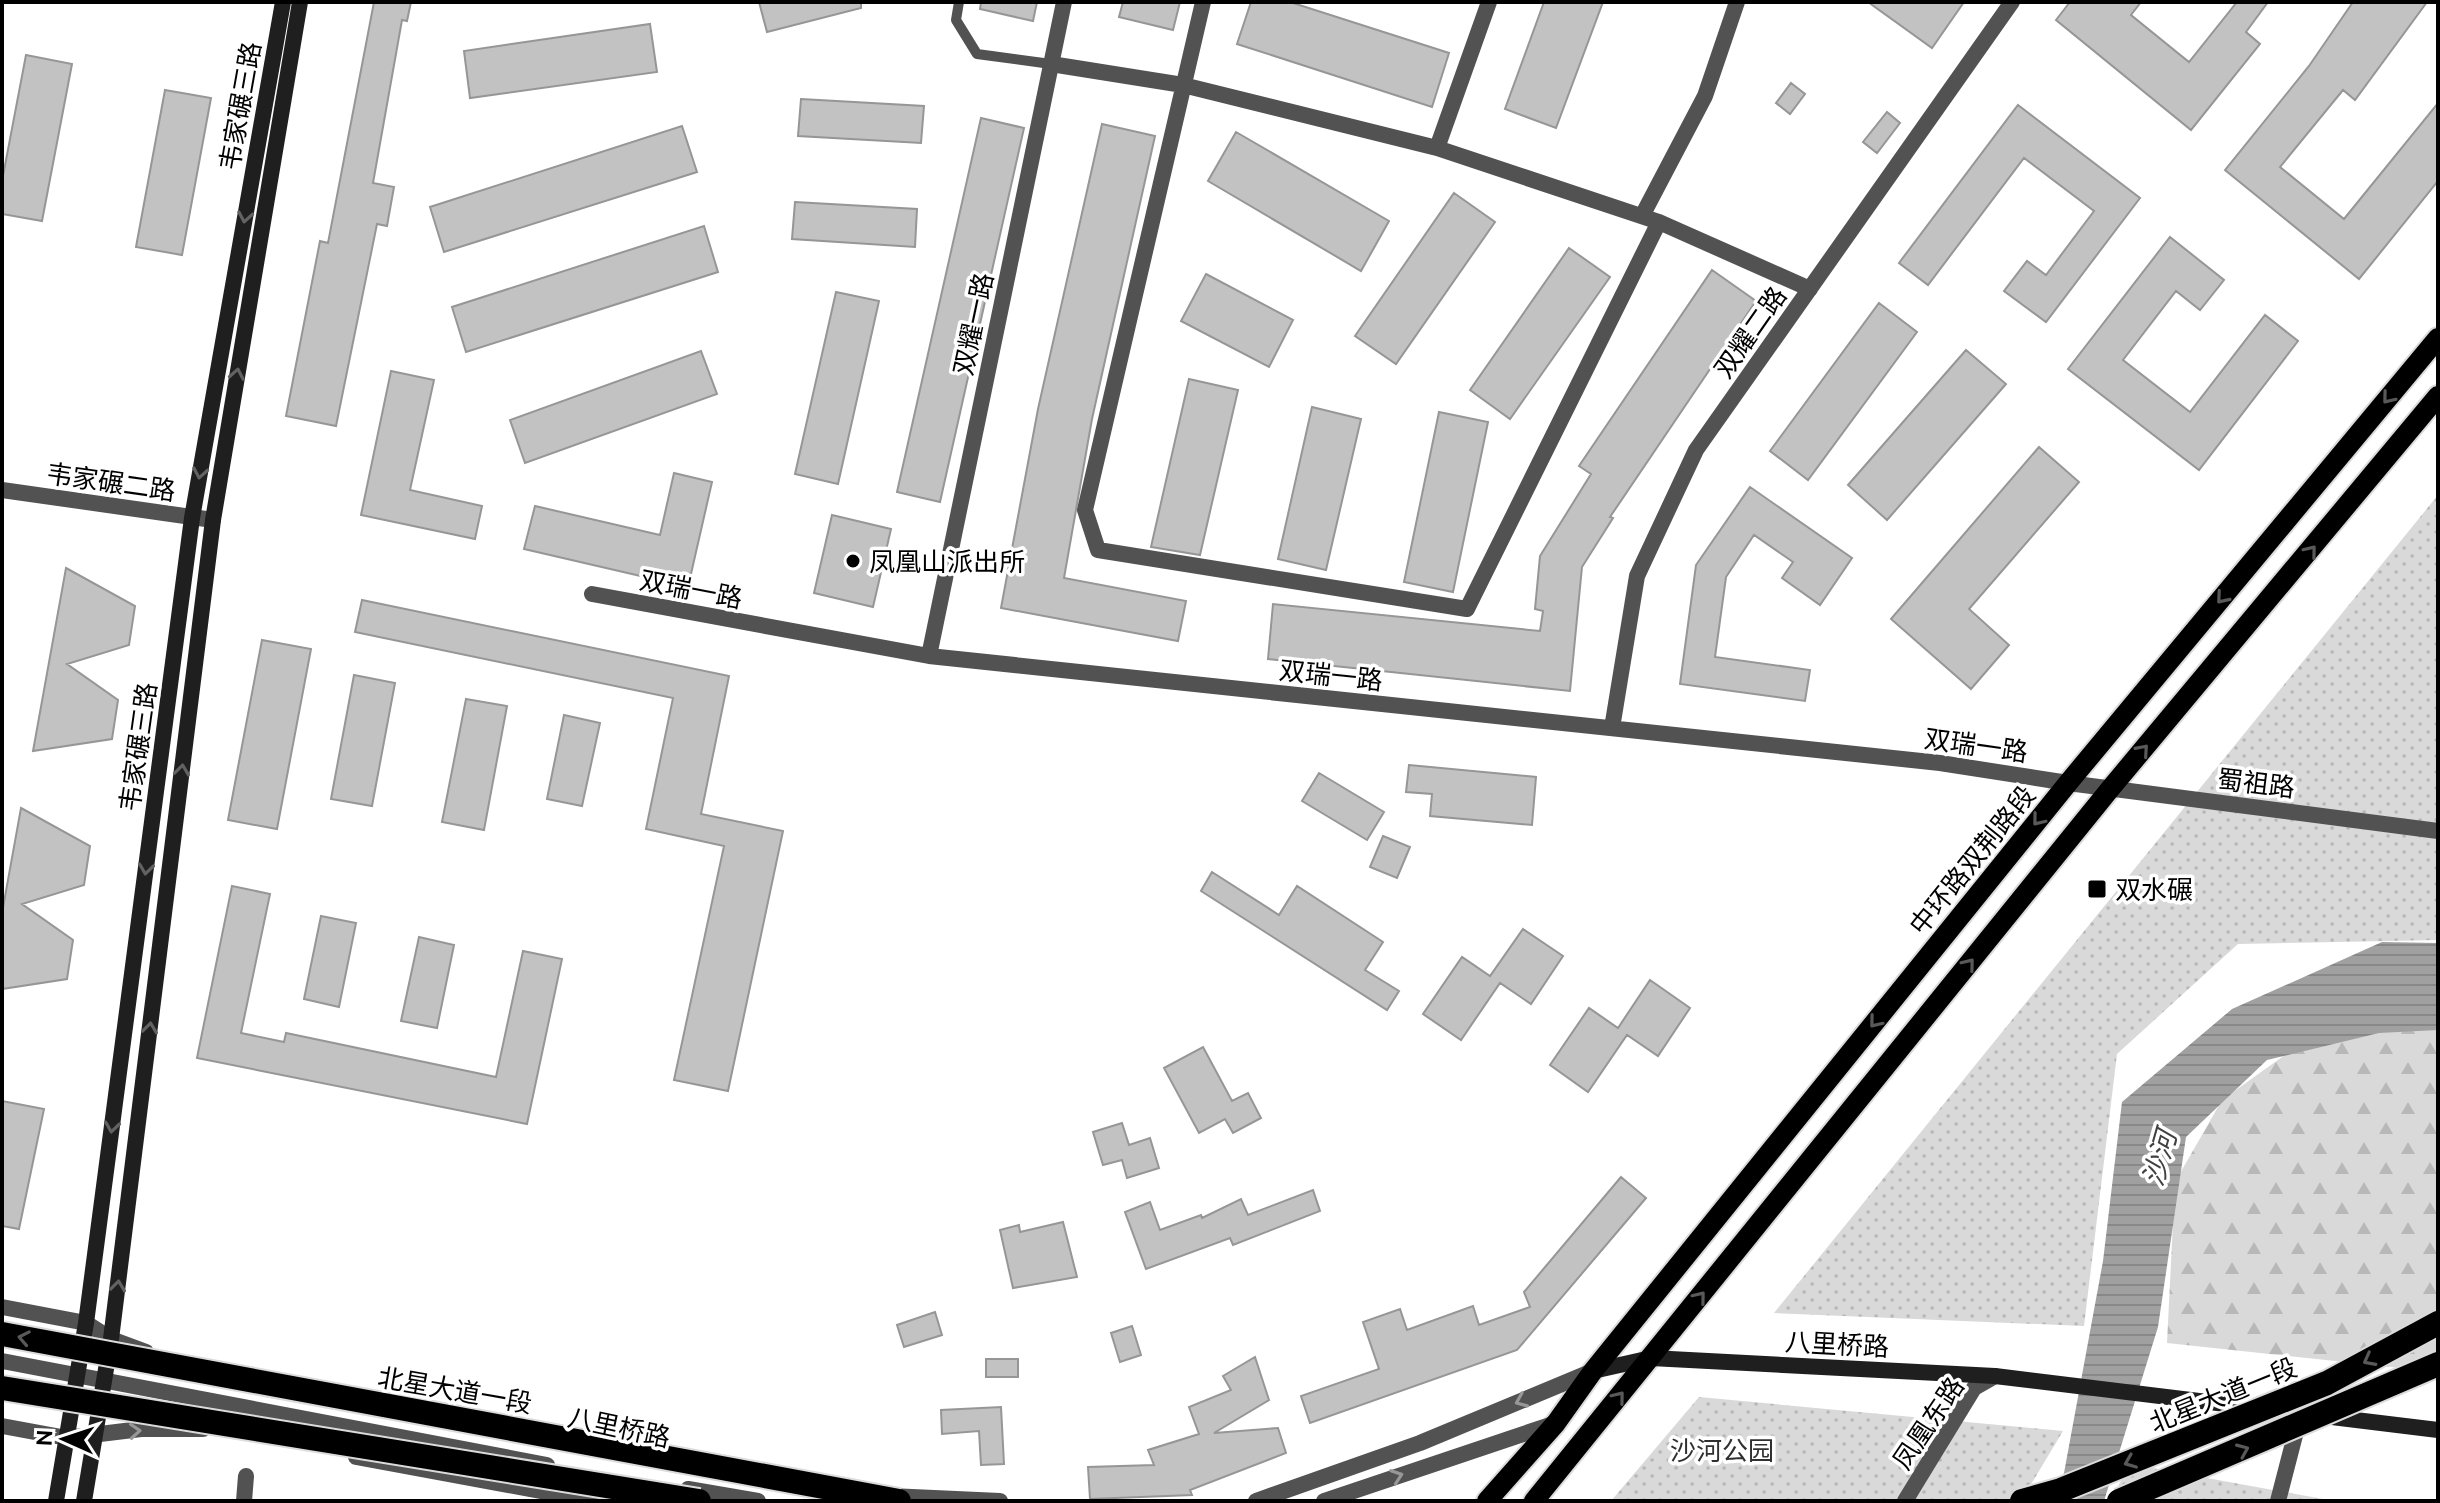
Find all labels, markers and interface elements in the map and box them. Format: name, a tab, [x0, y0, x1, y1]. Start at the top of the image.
street label: 韦家碾三路	[214, 39, 266, 173]
one-way arrow	[237, 210, 254, 224]
street label: 双耀一路	[948, 270, 998, 378]
street label: 双耀二路	[1708, 281, 1792, 383]
one-way arrow	[228, 367, 245, 380]
one-way arrow	[2384, 389, 2398, 404]
street label: 韦家碾二路	[45, 459, 177, 505]
one-way arrow	[193, 466, 210, 480]
one-way arrow	[2301, 546, 2316, 560]
place label: 凤凰山派出所	[869, 547, 1025, 576]
marker: 凤凰山派出所	[844, 552, 862, 570]
street label: 双瑞一路	[637, 565, 745, 613]
one-way arrow	[2217, 589, 2232, 603]
street label: 双瑞一路	[1278, 655, 1384, 695]
street label: 韦家碾三路	[115, 681, 161, 813]
street label: 双瑞一路	[1922, 723, 2030, 767]
one-way arrow	[2133, 744, 2148, 759]
one-way arrow	[173, 763, 190, 776]
street label: 蜀祖路	[2216, 764, 2296, 802]
street label: 中环路双荆路段	[1903, 780, 2041, 940]
one-way arrow	[2034, 810, 2048, 825]
one-way arrow	[138, 862, 155, 876]
place label: 双水碾	[2115, 875, 2193, 904]
marker: 双水碾	[2086, 878, 2108, 900]
one-way arrow	[1959, 959, 1974, 973]
one-way arrow	[1870, 1013, 1885, 1027]
one-way arrow	[141, 1021, 158, 1034]
one-way arrow	[104, 1120, 121, 1134]
water label: 沙河	[2136, 1122, 2183, 1189]
one-way arrow	[109, 1279, 126, 1292]
one-way arrow	[1690, 1292, 1705, 1306]
street label: 八里桥路	[1784, 1327, 1890, 1361]
one-way arrow	[18, 1330, 31, 1347]
one-way arrow	[2363, 1351, 2378, 1366]
street label: 北星大道一段	[2145, 1352, 2301, 1438]
street label: 北星大道一段	[376, 1362, 534, 1418]
street label: 凤凰东路	[1887, 1372, 1969, 1474]
one-way arrow	[1515, 1391, 1529, 1408]
one-way arrow	[1609, 1392, 1623, 1407]
north arrow	[24, 1399, 104, 1479]
street label: 八里桥路	[565, 1402, 673, 1452]
one-way arrow	[129, 1422, 142, 1439]
text: N	[31, 1429, 56, 1447]
park label: 沙河公园	[1670, 1436, 1774, 1465]
one-way arrow	[2235, 1443, 2249, 1459]
one-way arrow	[2124, 1452, 2138, 1469]
one-way arrow	[1390, 1469, 1404, 1485]

